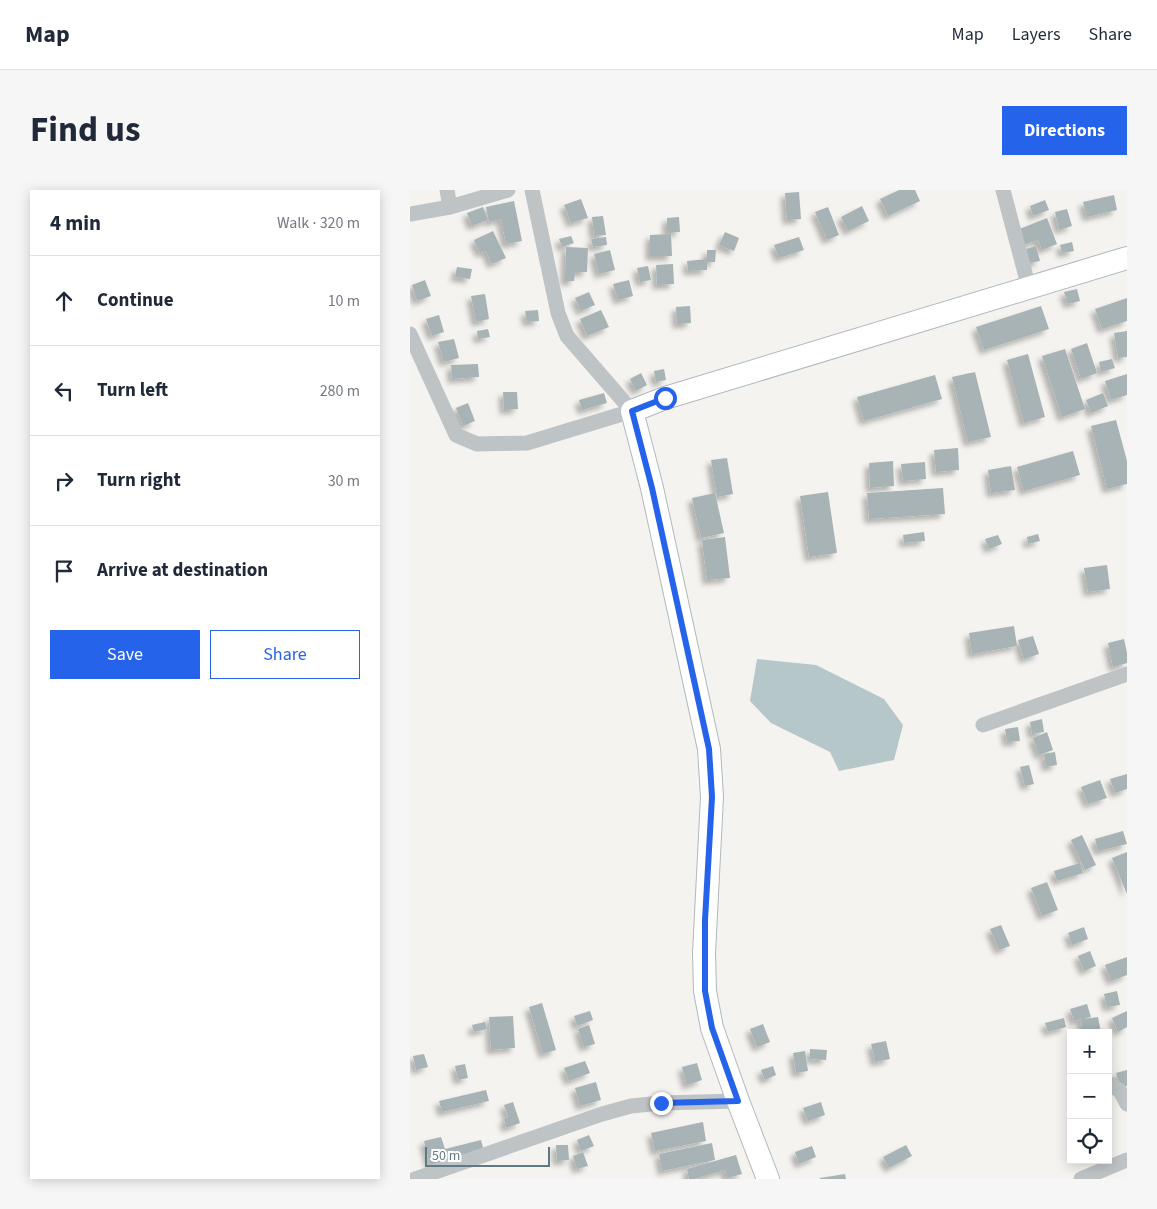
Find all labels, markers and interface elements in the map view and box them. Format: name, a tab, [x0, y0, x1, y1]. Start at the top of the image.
text: Map	[25, 17, 70, 52]
text: Map	[952, 22, 984, 47]
text: Layers	[1012, 22, 1061, 47]
text: Share	[1089, 22, 1132, 47]
text: Find us	[30, 105, 140, 155]
button: Directions	[1002, 106, 1127, 155]
text: 4 min	[50, 208, 101, 238]
text: Walk · 320 m	[277, 212, 360, 234]
icon: ahead	[50, 287, 78, 315]
text: Continue	[97, 287, 174, 314]
text: 10 m	[328, 290, 360, 312]
icon: left	[50, 377, 78, 405]
text: Turn left	[97, 377, 168, 404]
text: 280 m	[320, 380, 360, 402]
route start	[654, 387, 677, 410]
icon: right	[50, 467, 78, 495]
text: Turn right	[97, 467, 181, 494]
text: 30 m	[328, 470, 360, 492]
icon: arrive	[50, 557, 78, 585]
text: Arrive at destination	[97, 557, 268, 584]
button: Save	[50, 630, 200, 679]
button: Share	[210, 630, 360, 679]
map controls	[1067, 1029, 1112, 1164]
button: +	[1067, 1029, 1112, 1074]
button: −	[1067, 1074, 1112, 1119]
route end	[650, 1092, 673, 1115]
button: locate	[1067, 1119, 1112, 1164]
scale bar	[425, 1144, 550, 1167]
text: 50 m	[432, 1146, 460, 1166]

